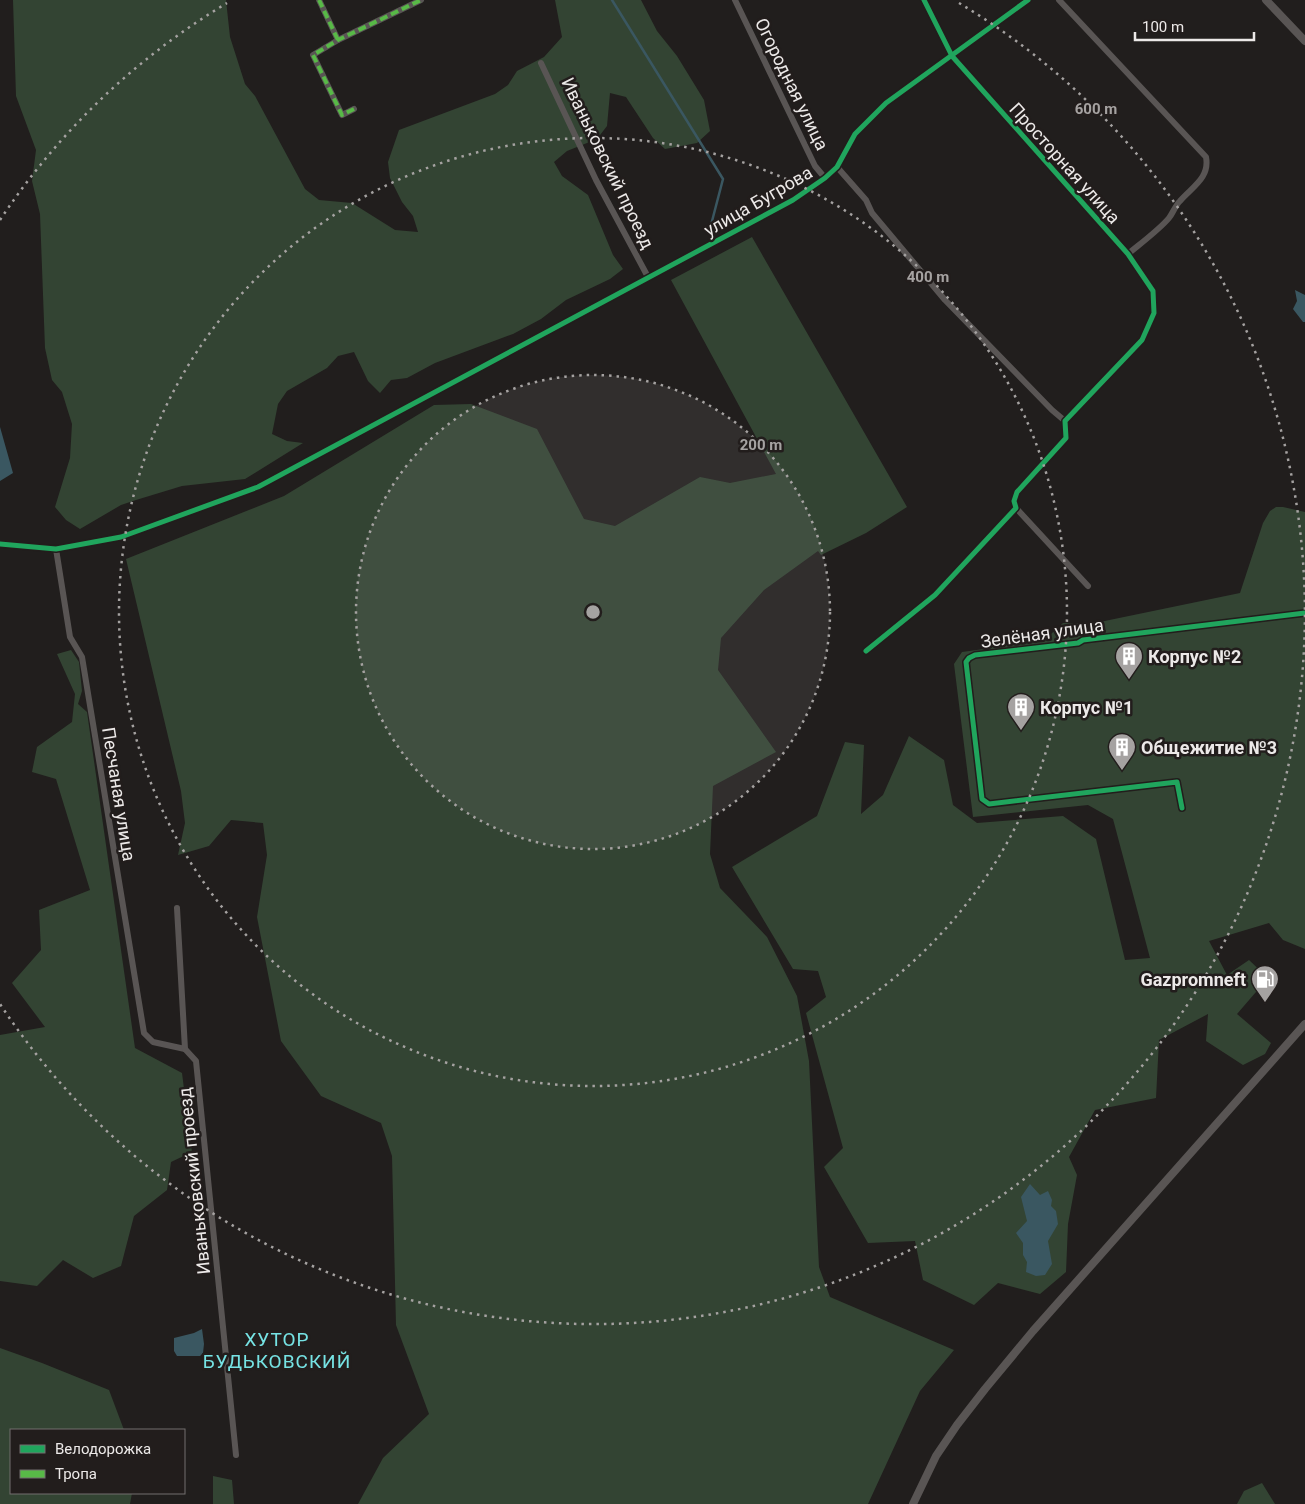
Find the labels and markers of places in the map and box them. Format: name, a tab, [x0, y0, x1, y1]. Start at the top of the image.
centre of rings	[584, 603, 602, 621]
building icon: Корпус №2	[1114, 641, 1144, 680]
place label: Корпус №2	[1148, 646, 1241, 667]
building icon: Корпус №1	[1006, 692, 1036, 731]
place label: Корпус №1	[1040, 697, 1133, 718]
building icon: Общежитие №3	[1107, 732, 1137, 771]
place label: Общежитие №3	[1141, 737, 1277, 758]
fuel station icon: Gazpromneft	[1250, 964, 1280, 1003]
place label: Gazpromneft	[1140, 969, 1246, 990]

